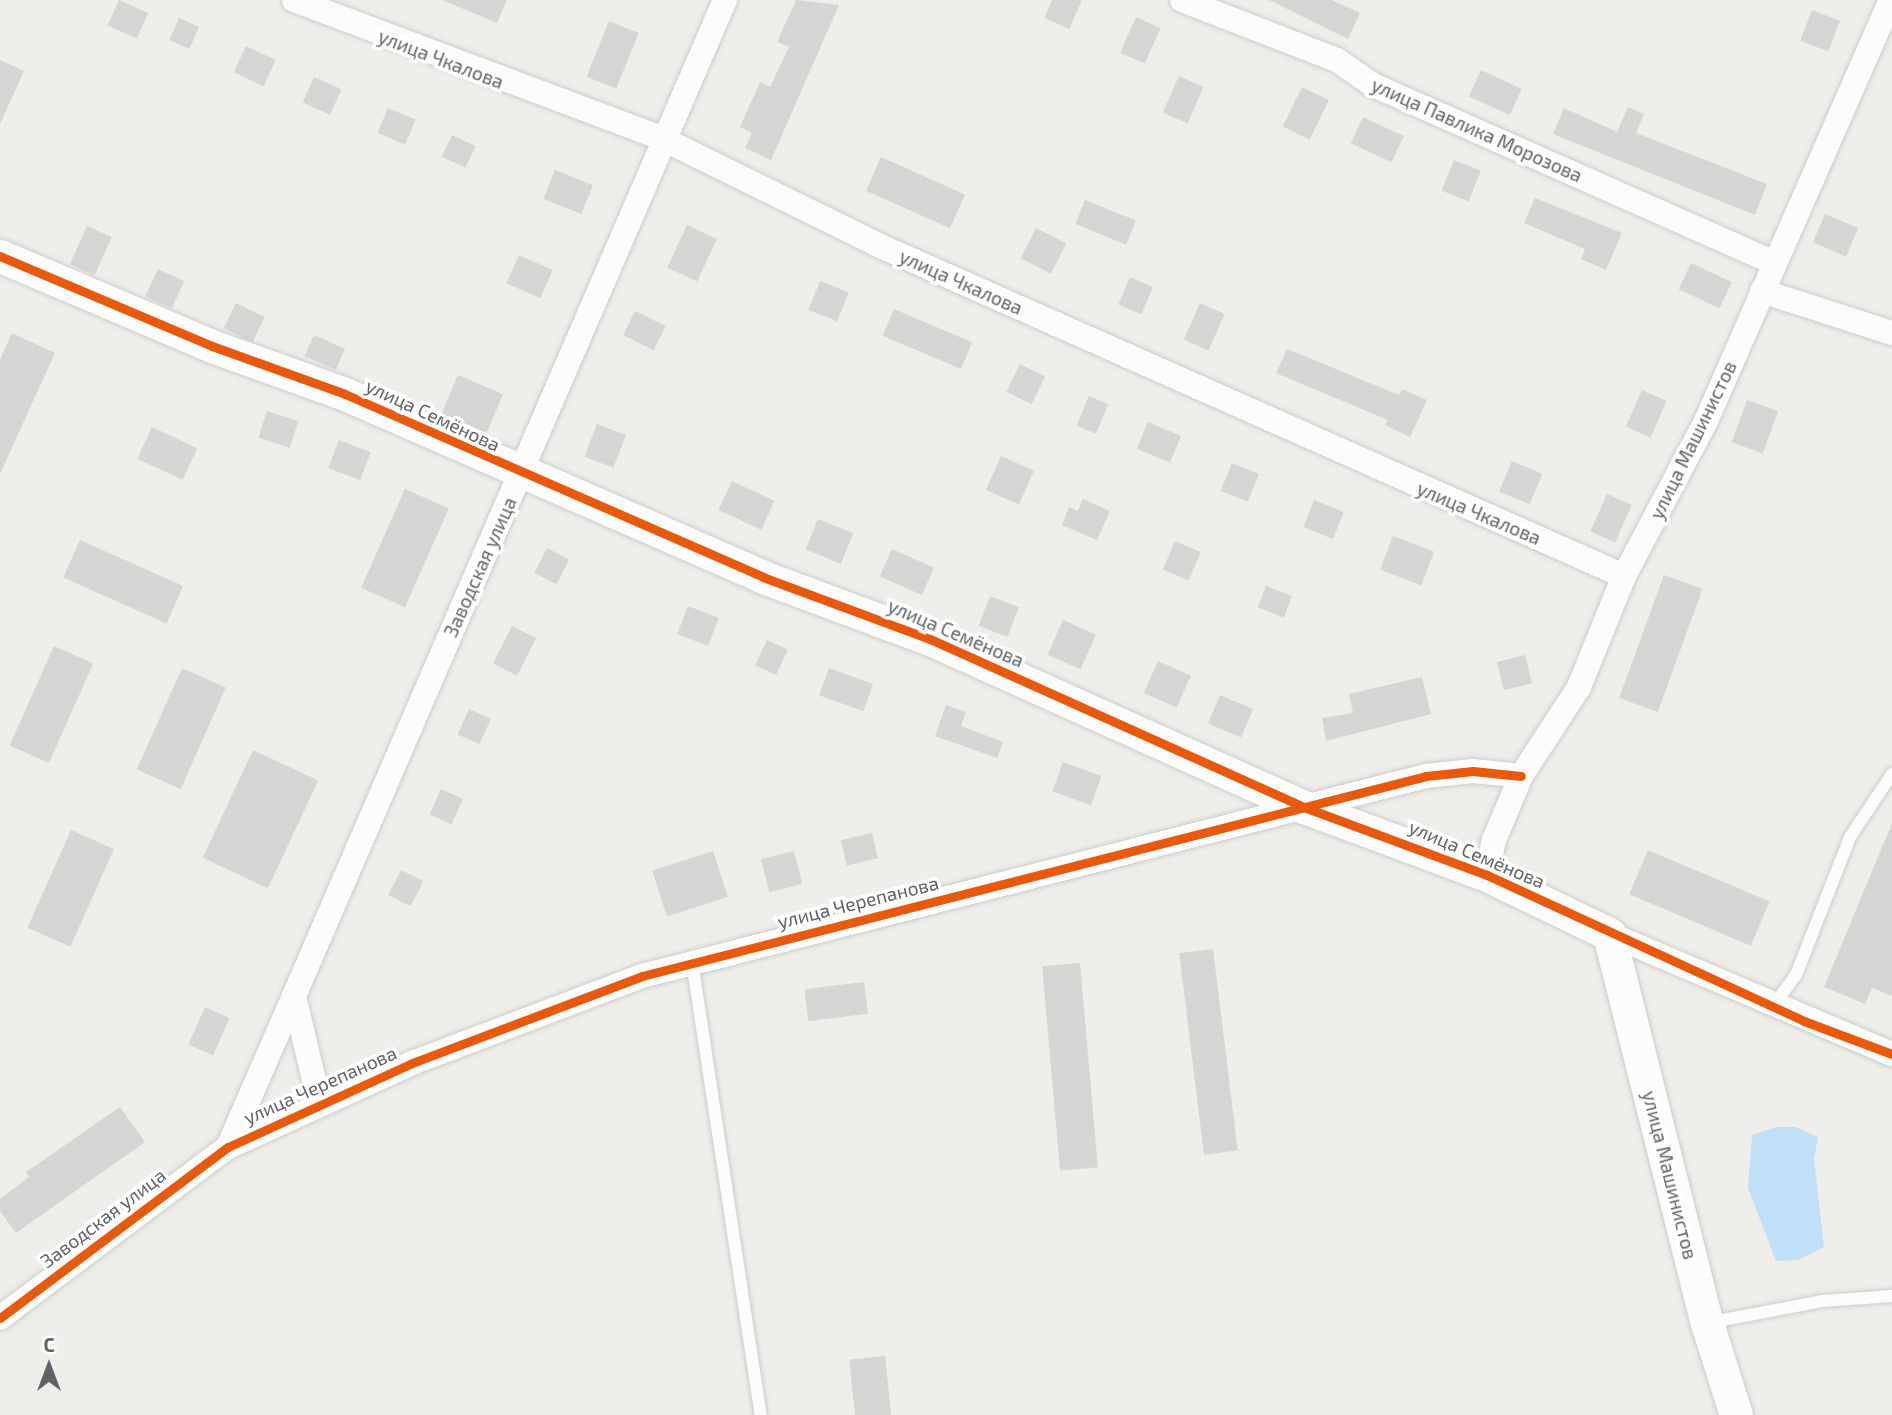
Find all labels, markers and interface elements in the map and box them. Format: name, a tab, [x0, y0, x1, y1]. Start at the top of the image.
street label: улица Чкалова	[375, 25, 507, 93]
street label: улица Павлика Морозова	[1368, 73, 1586, 187]
street label: улица Чкалова	[896, 245, 1026, 319]
street label: улица Машинистов	[1645, 357, 1741, 523]
street label: улица Семёнова	[362, 374, 504, 456]
street label: улица Чкалова	[1414, 477, 1544, 549]
street label: Заводская улица	[439, 493, 521, 641]
street label: улица Семёнова	[885, 594, 1027, 672]
street label: улица Семёнова	[1406, 815, 1548, 893]
street label: улица Черепанова	[775, 871, 941, 933]
street label: улица Черепанова	[240, 1041, 400, 1129]
street label: улица Машинистов	[1638, 1088, 1702, 1262]
street label: Заводская улица	[36, 1164, 170, 1272]
north arrow	[14, 1331, 84, 1401]
text: С	[43, 1333, 55, 1356]

